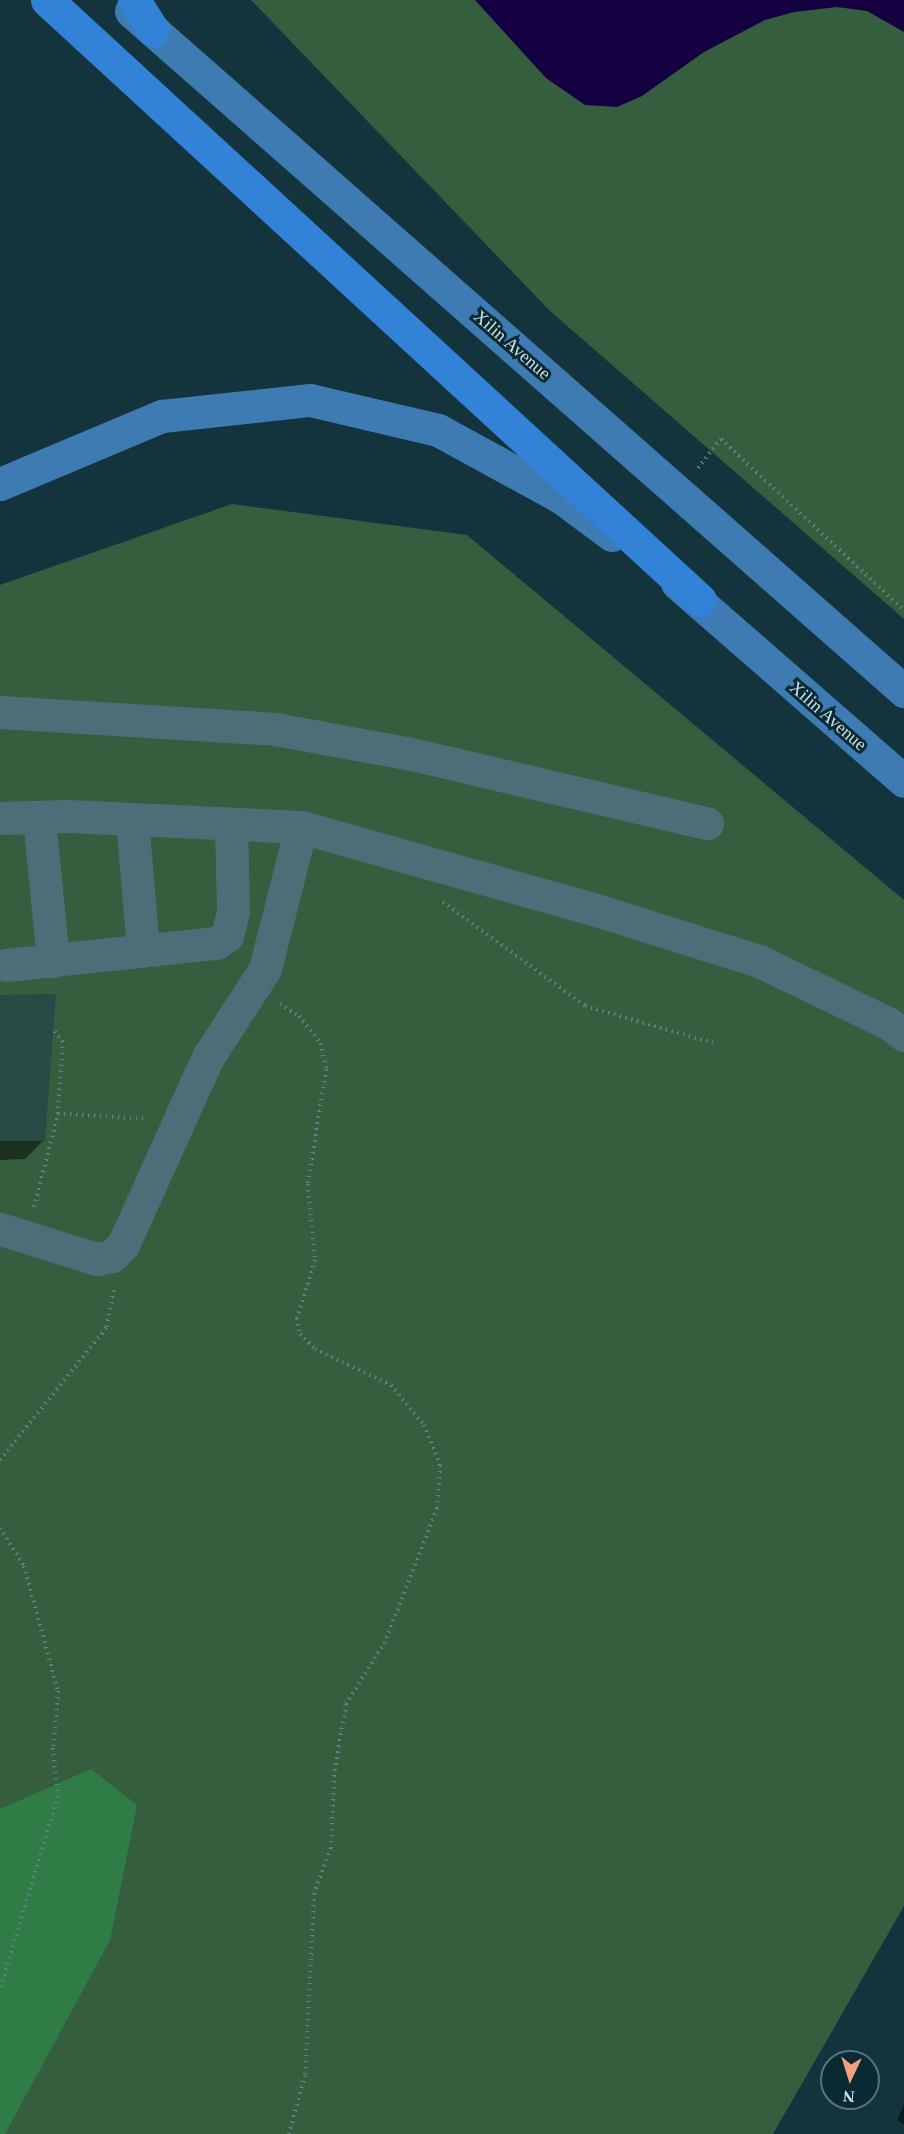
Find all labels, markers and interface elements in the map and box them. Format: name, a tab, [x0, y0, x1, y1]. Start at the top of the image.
street label: Xilin Avenue	[469, 305, 555, 385]
street label: Xilin Avenue	[785, 676, 871, 756]
north arrow	[820, 2050, 880, 2110]
text: N	[842, 2088, 855, 2105]

